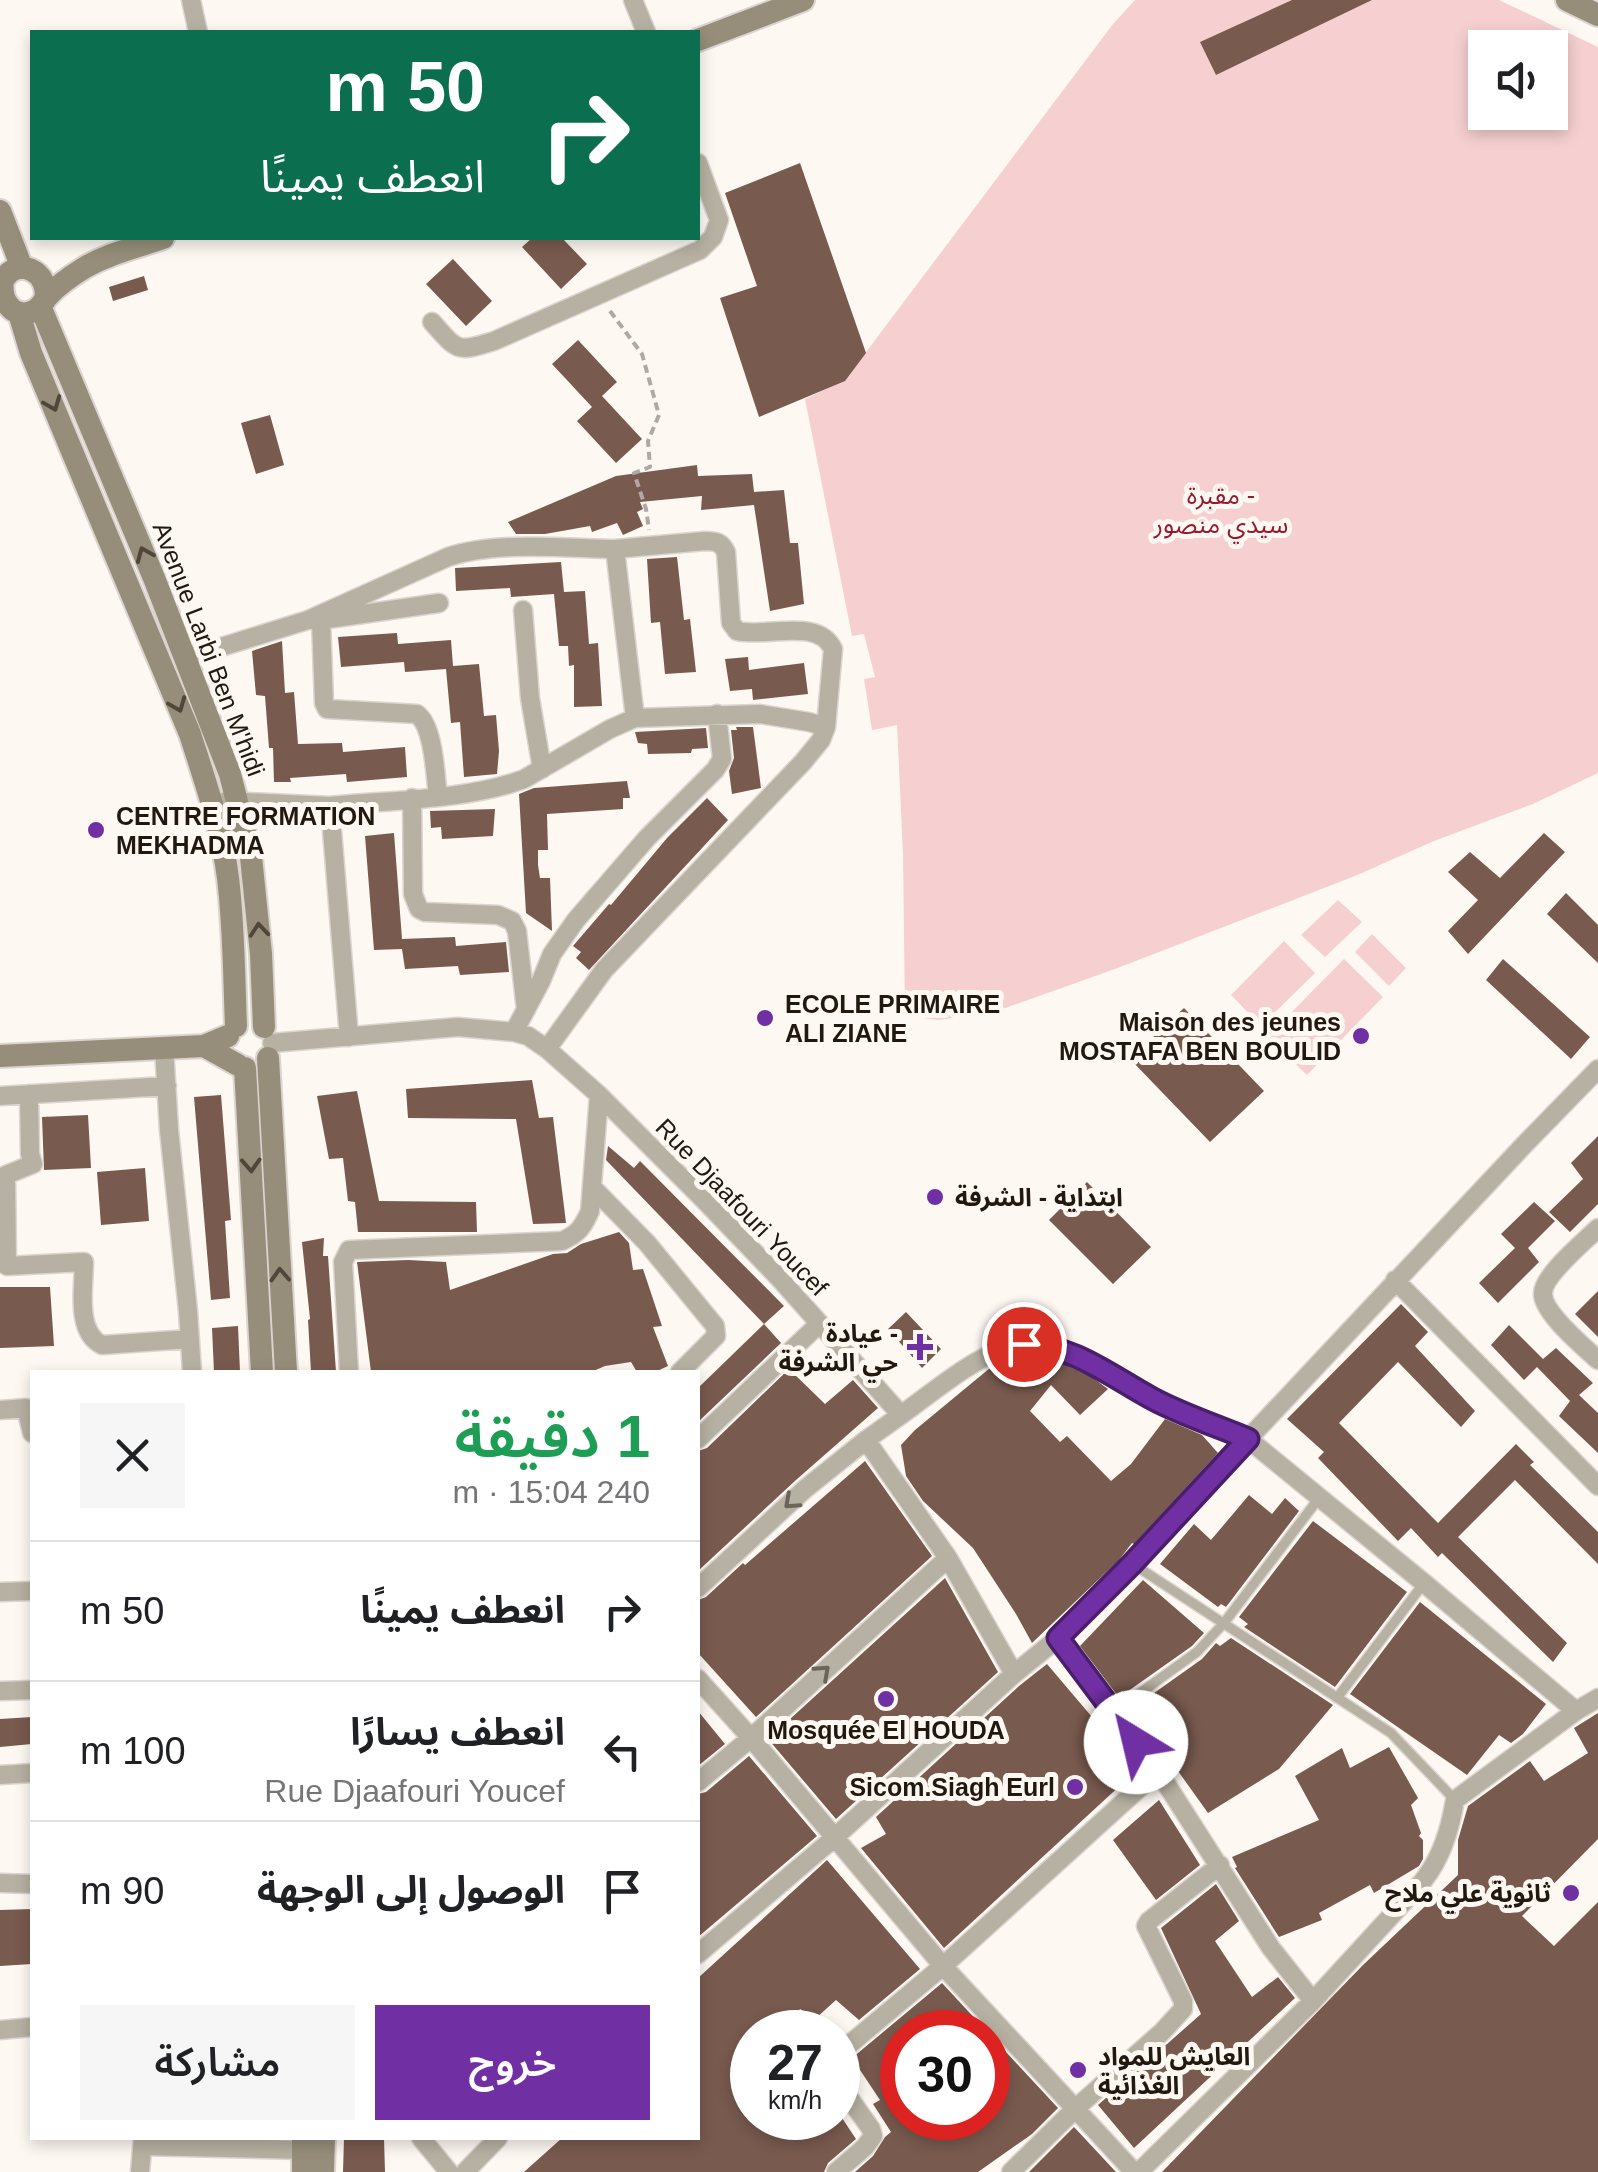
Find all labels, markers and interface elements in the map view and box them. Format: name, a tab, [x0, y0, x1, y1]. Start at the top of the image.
map controls	[1468, 30, 1568, 130]
button: sound	[1468, 30, 1568, 130]
text: 50 m	[325, 48, 485, 126]
icon: right	[520, 70, 650, 200]
text: انعطف يمينًا	[260, 151, 485, 202]
one-way arrow	[42, 395, 62, 412]
park label: مقبرة - سيدي منصور	[1153, 481, 1288, 544]
street label: Avenue Larbi Ben M'hidi	[148, 518, 270, 780]
one-way arrow	[136, 546, 156, 564]
one-way arrow	[166, 695, 186, 712]
place label: CENTRE FORMATION MEKHADMA	[116, 802, 375, 859]
marker: CENTRE FORMATION MEKHADMA	[85, 819, 107, 841]
one-way arrow	[249, 921, 270, 937]
place label: ECOLE PRIMAIRE ALI ZIANE	[785, 990, 1000, 1047]
marker: ECOLE PRIMAIRE ALI ZIANE	[754, 1007, 776, 1029]
place label: Maison des jeunes MOSTAFA BEN BOULID	[1059, 1008, 1341, 1065]
marker: Maison des jeunes MOSTAFA BEN BOULID	[1350, 1025, 1372, 1047]
street label: Rue Djaafouri Youcef	[650, 1113, 834, 1301]
one-way arrow	[240, 1158, 261, 1174]
place label: ابتداية - الشرفة	[955, 1183, 1123, 1212]
marker: ابتداية - الشرفة	[924, 1186, 946, 1208]
one-way arrow	[270, 1267, 291, 1283]
pin	[982, 1302, 1067, 1387]
icon: arrive	[997, 1317, 1052, 1372]
place label: عيادة - حي الشرفة	[779, 1319, 898, 1383]
marker: عيادة - حي الشرفة	[907, 1334, 933, 1360]
button: close	[80, 1403, 185, 1508]
text: 1 دقيقة	[454, 1403, 650, 1470]
text: 240 m · 15:04	[453, 1474, 650, 1510]
one-way arrow	[784, 1491, 803, 1509]
icon: right	[595, 1584, 650, 1639]
text: انعطف يمينًا	[360, 1589, 565, 1631]
text: 50 m	[80, 1590, 165, 1632]
one-way arrow	[811, 1666, 830, 1684]
marker: Mosquée El HOUDA	[875, 1688, 897, 1710]
position arrow	[1084, 1690, 1188, 1794]
text: انعطف يسارًا	[350, 1711, 565, 1753]
place label: Mosquée El HOUDA	[767, 1716, 1005, 1744]
icon: left	[595, 1724, 650, 1779]
text: 100 m	[80, 1730, 186, 1772]
text: Rue Djaafouri Youcef	[264, 1773, 565, 1809]
place label: Sicom.Siagh Eurl	[849, 1773, 1055, 1801]
marker: Sicom.Siagh Eurl	[1064, 1776, 1086, 1798]
icon: arrive	[595, 1864, 650, 1919]
text: الوصول إلى الوجهة	[257, 1869, 565, 1911]
text: 90 m	[80, 1870, 165, 1912]
place label: ثانوية علي ملاح	[1385, 1879, 1551, 1914]
marker: ثانوية علي ملاح	[1560, 1882, 1582, 1904]
button: مشاركة	[80, 2005, 355, 2120]
button: خروج	[375, 2005, 650, 2120]
speed limit sign: 30	[880, 2010, 1010, 2140]
text: 27	[767, 2035, 823, 2091]
place label: العايش للمواد الغذائية	[1098, 2042, 1250, 2100]
marker: العايش للمواد الغذائية	[1067, 2059, 1089, 2081]
text: km/h	[768, 2086, 822, 2114]

